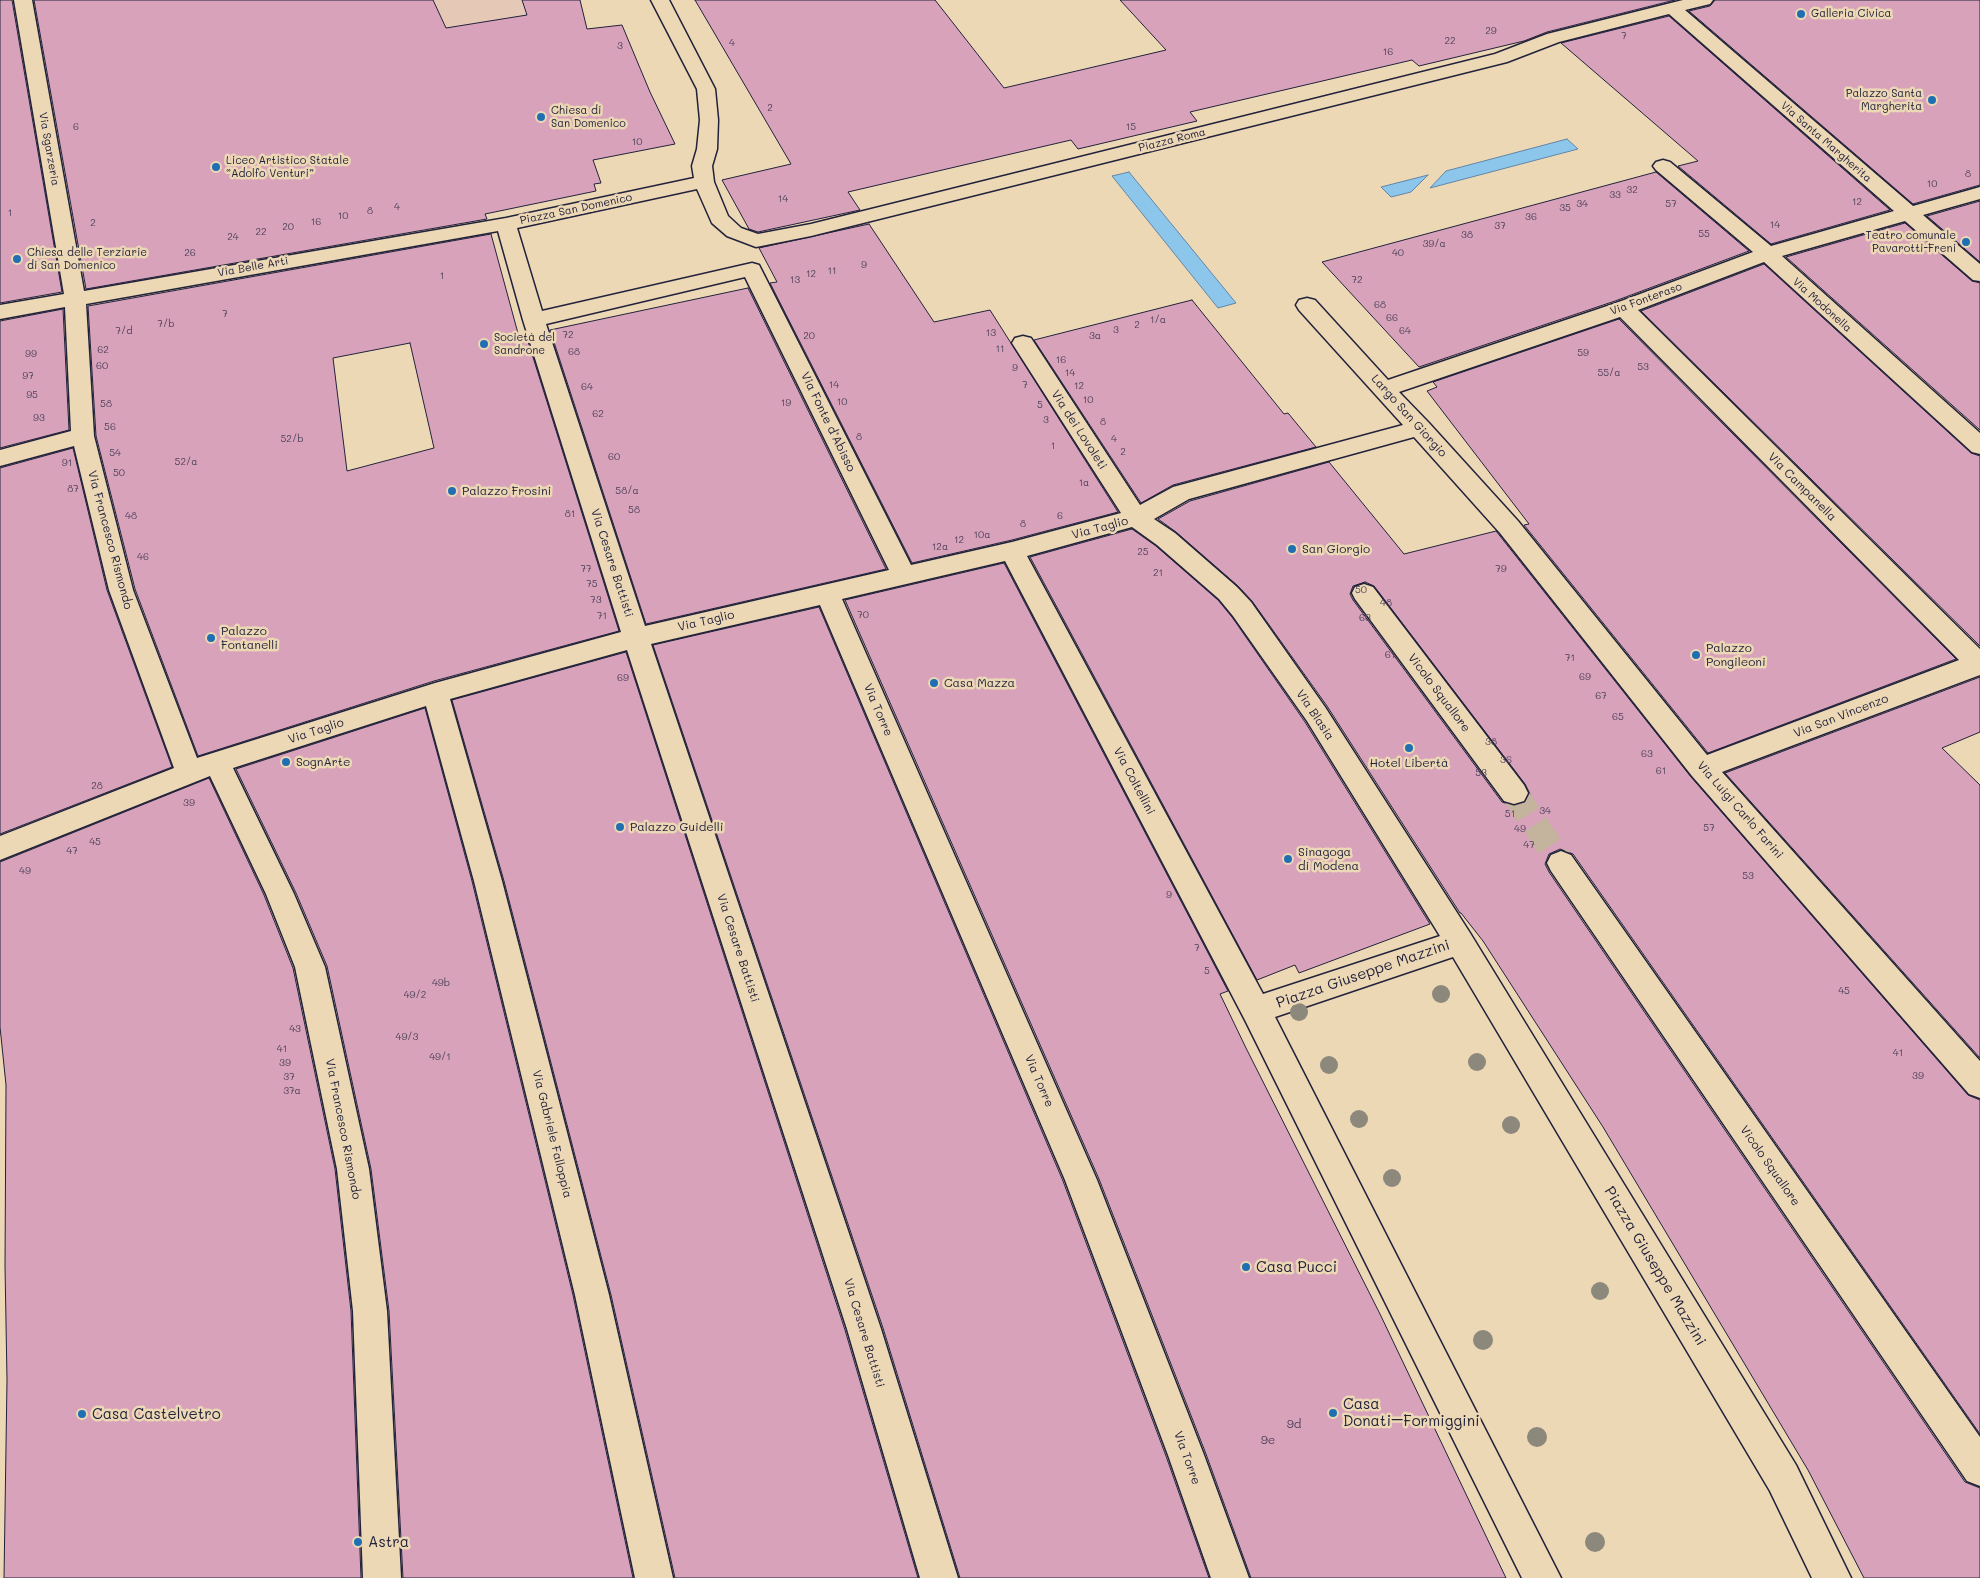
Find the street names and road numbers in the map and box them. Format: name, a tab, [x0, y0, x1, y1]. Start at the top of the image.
street label: Via Santa Margherita	[1778, 99, 1874, 185]
street label: Via Sgarzeria	[36, 111, 62, 187]
street label: Piazza Roma	[1137, 125, 1207, 155]
street label: Piazza San Domenico	[519, 191, 633, 227]
street label: Via Belle Arti	[217, 254, 289, 280]
street label: Via Modonella	[1790, 275, 1854, 335]
street label: Via Fonteraso	[1608, 280, 1684, 318]
street label: Via Fonte d’Abisso	[798, 370, 858, 474]
street label: Largo San Giorgio	[1368, 372, 1450, 460]
street label: Via dei Lovoleti	[1048, 388, 1110, 472]
street label: Via Campanella	[1765, 450, 1839, 524]
street label: Via Francesco Rismondo	[85, 469, 135, 611]
street label: Via Cesare Battisti	[588, 507, 636, 619]
street label: Via Taglio	[1070, 514, 1130, 542]
street label: Via Taglio	[676, 608, 736, 634]
street label: Vicolo Squallore	[1405, 651, 1473, 735]
street label: Via Torre	[860, 681, 896, 739]
street label: Via Blasia	[1293, 687, 1337, 743]
street label: Via San Vincenzo	[1792, 691, 1890, 741]
street label: Via Taglio	[286, 715, 346, 747]
street label: Via Coltellini	[1110, 745, 1158, 817]
street label: Via Luigi Carlo Farini	[1694, 758, 1786, 862]
street label: Via Cesare Battisti	[714, 892, 762, 1004]
street label: Piazza Giuseppe Mazzini	[1274, 936, 1452, 1012]
street label: Via Torre	[1021, 1052, 1057, 1110]
street label: Via Francesco Rismondo	[322, 1057, 364, 1201]
street label: Via Gabriele Falloppia	[529, 1069, 575, 1199]
street label: Vicolo Squallore	[1737, 1123, 1803, 1209]
street label: Piazza Giuseppe Mazzini	[1600, 1183, 1710, 1349]
street label: Via Cesare Battisti	[841, 1277, 887, 1389]
street label: Via Torre	[1171, 1429, 1203, 1487]

